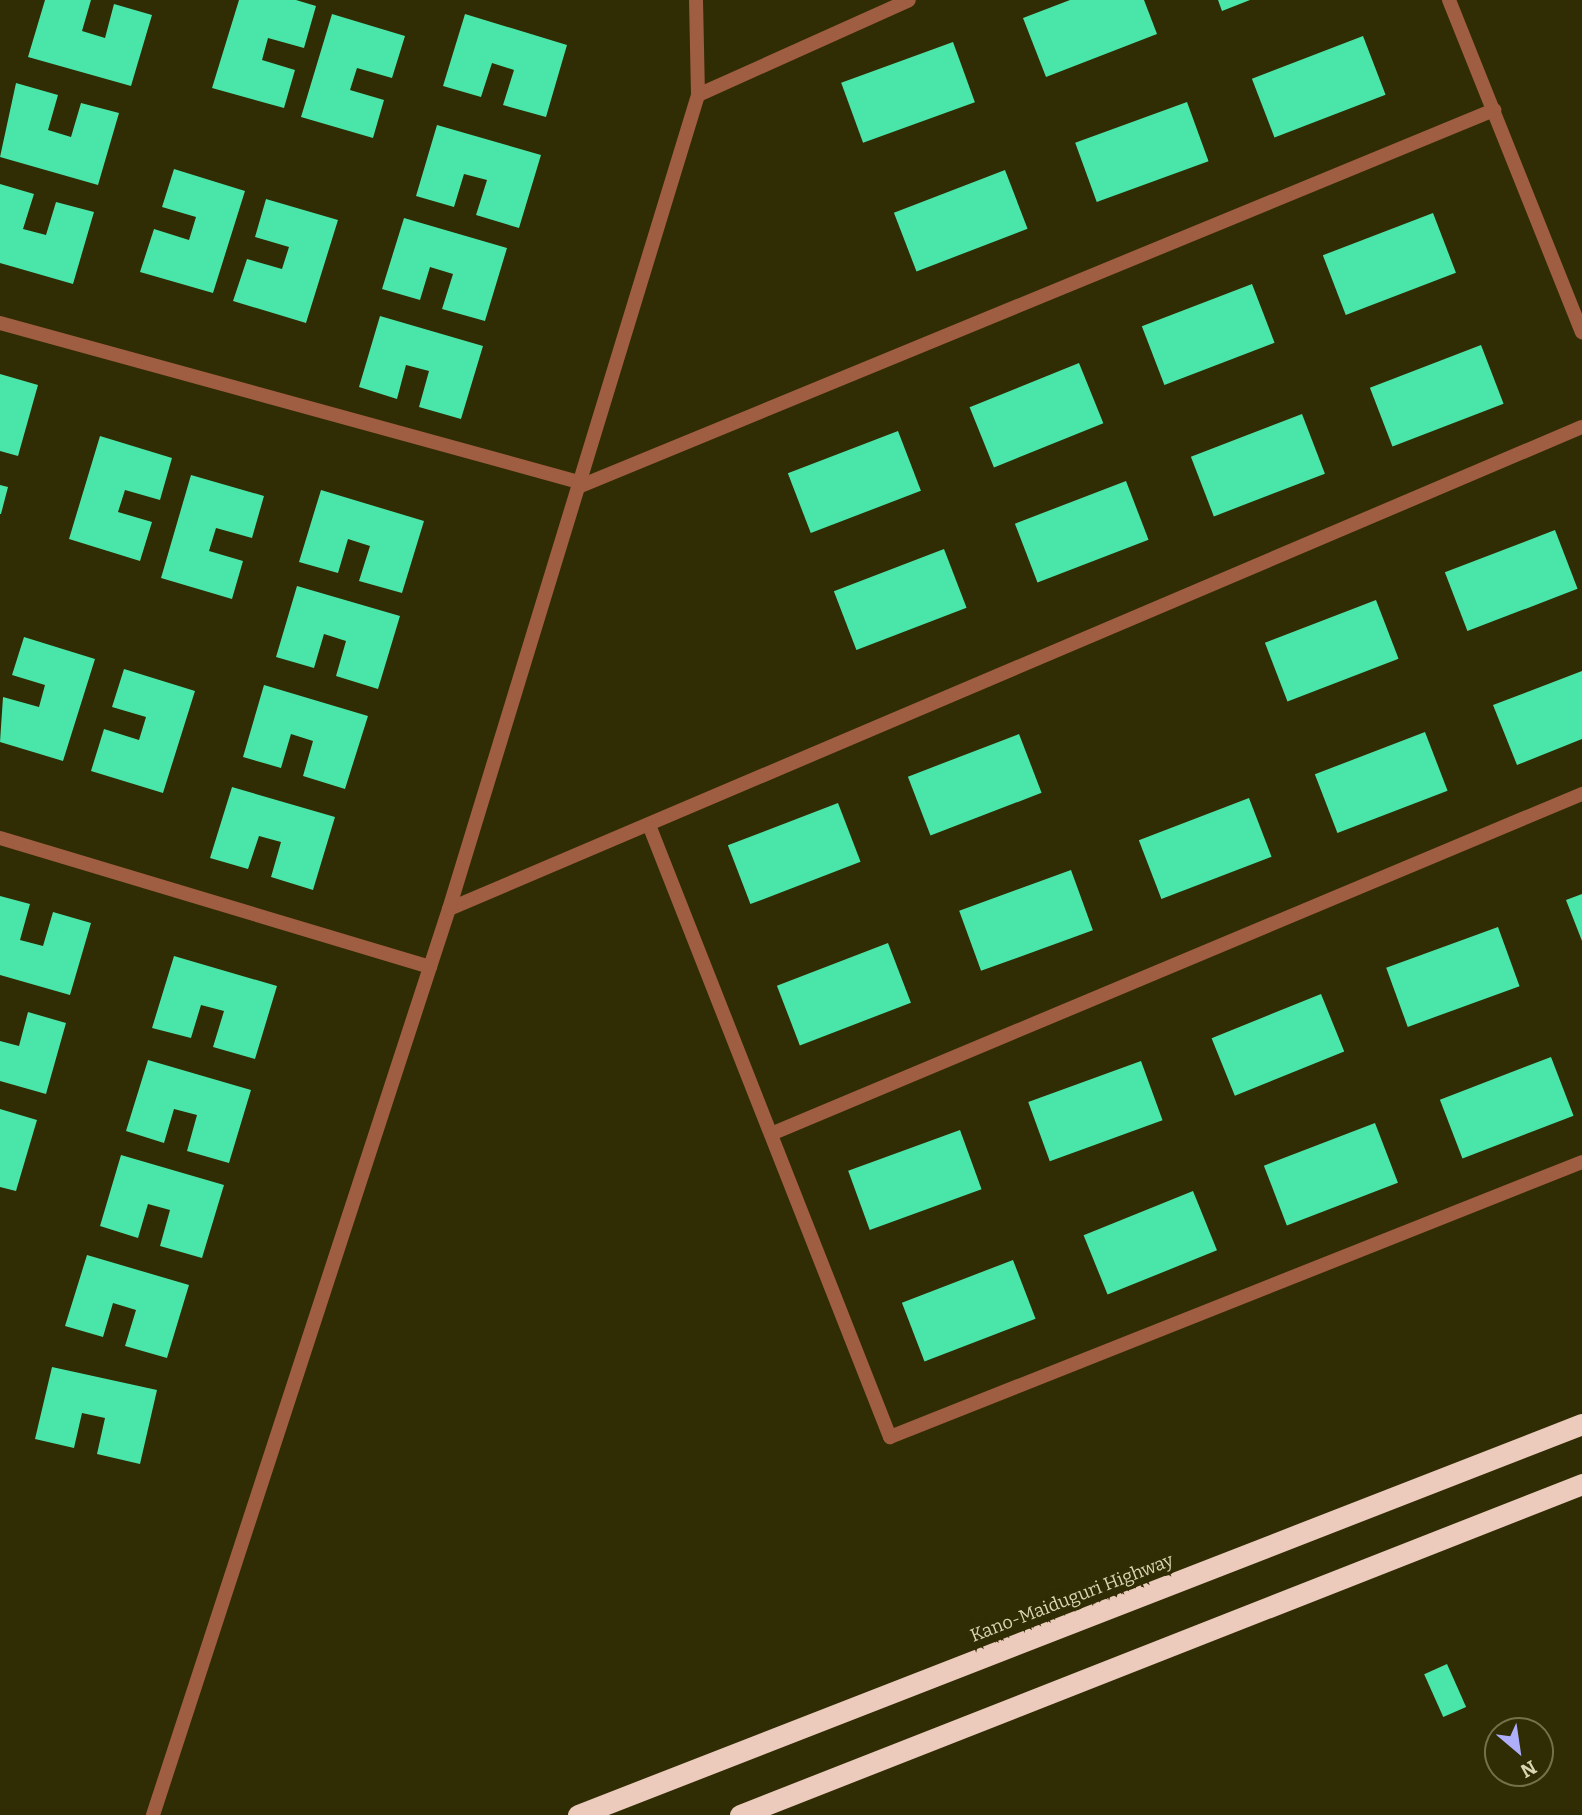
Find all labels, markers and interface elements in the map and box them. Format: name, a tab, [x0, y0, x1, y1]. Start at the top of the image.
street label: Kano-Maiduguri Highway	[967, 1549, 1177, 1647]
north arrow	[1484, 1717, 1554, 1787]
text: N	[1516, 1755, 1540, 1783]

